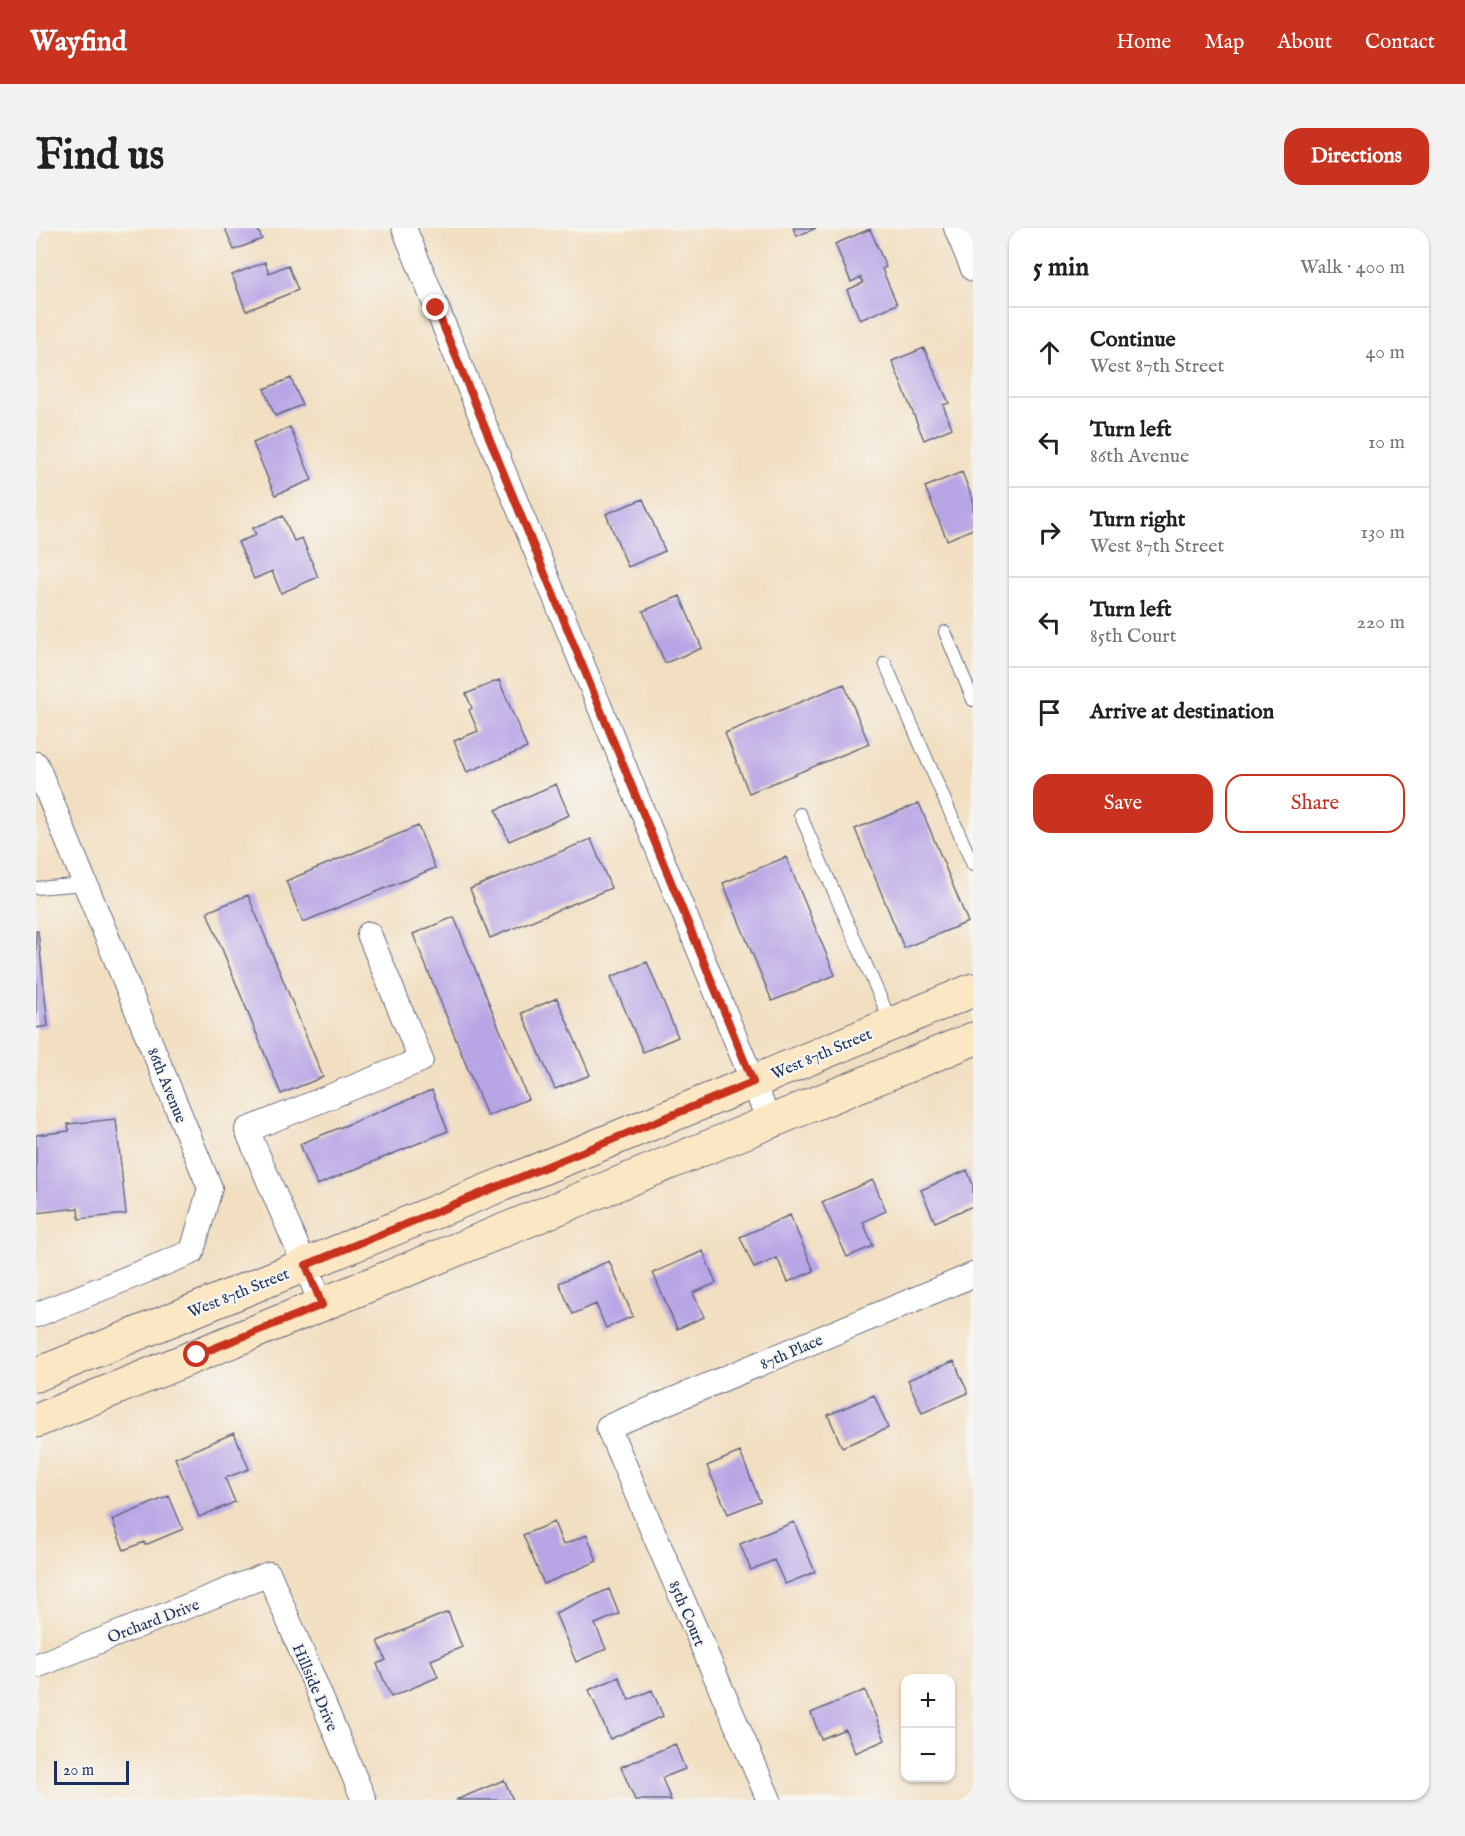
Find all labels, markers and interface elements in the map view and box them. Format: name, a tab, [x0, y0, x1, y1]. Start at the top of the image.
text: Wayfind	[30, 25, 127, 60]
text: Home	[1116, 29, 1171, 56]
text: Map	[1204, 29, 1244, 56]
text: About	[1277, 29, 1332, 56]
text: Contact	[1365, 29, 1435, 56]
button: Directions	[1284, 128, 1429, 185]
text: Find us	[36, 130, 164, 183]
text: 5 min	[1033, 251, 1089, 284]
text: Walk · 400 m	[1300, 255, 1405, 280]
route end	[422, 294, 448, 320]
text: Continue	[1090, 326, 1176, 354]
icon: ahead	[1033, 336, 1066, 369]
text: 40 m	[1366, 340, 1405, 365]
text: West 87th Street	[1090, 354, 1224, 379]
text: Turn left	[1090, 416, 1172, 444]
icon: left	[1033, 426, 1066, 459]
text: 10 m	[1368, 430, 1405, 455]
text: 86th Avenue	[1090, 444, 1189, 469]
text: Turn right	[1090, 506, 1185, 534]
icon: right	[1033, 516, 1066, 549]
text: 130 m	[1360, 520, 1405, 545]
text: West 87th Street	[1090, 534, 1224, 559]
text: Turn left	[1090, 596, 1172, 624]
icon: left	[1033, 606, 1066, 639]
text: 220 m	[1357, 610, 1405, 635]
text: 85th Court	[1090, 624, 1177, 649]
icon: arrive	[1033, 696, 1066, 729]
text: Arrive at destination	[1090, 698, 1274, 726]
button: Save	[1033, 774, 1213, 833]
button: Share	[1225, 774, 1405, 833]
street label: West 87th Street	[768, 1024, 876, 1085]
street label: 86th Avenue	[142, 1045, 190, 1126]
street label: West 87th Street	[185, 1264, 293, 1323]
street label: 87th Place	[757, 1331, 826, 1375]
route start	[183, 1341, 209, 1367]
street label: 85th Court	[663, 1578, 709, 1650]
street label: Orchard Drive	[105, 1595, 202, 1649]
street label: Hillside Drive	[287, 1641, 342, 1735]
map controls	[901, 1674, 955, 1782]
button: +	[901, 1674, 955, 1728]
button: −	[901, 1728, 955, 1782]
scale bar	[54, 1758, 129, 1786]
text: 20 m	[63, 1761, 94, 1781]

